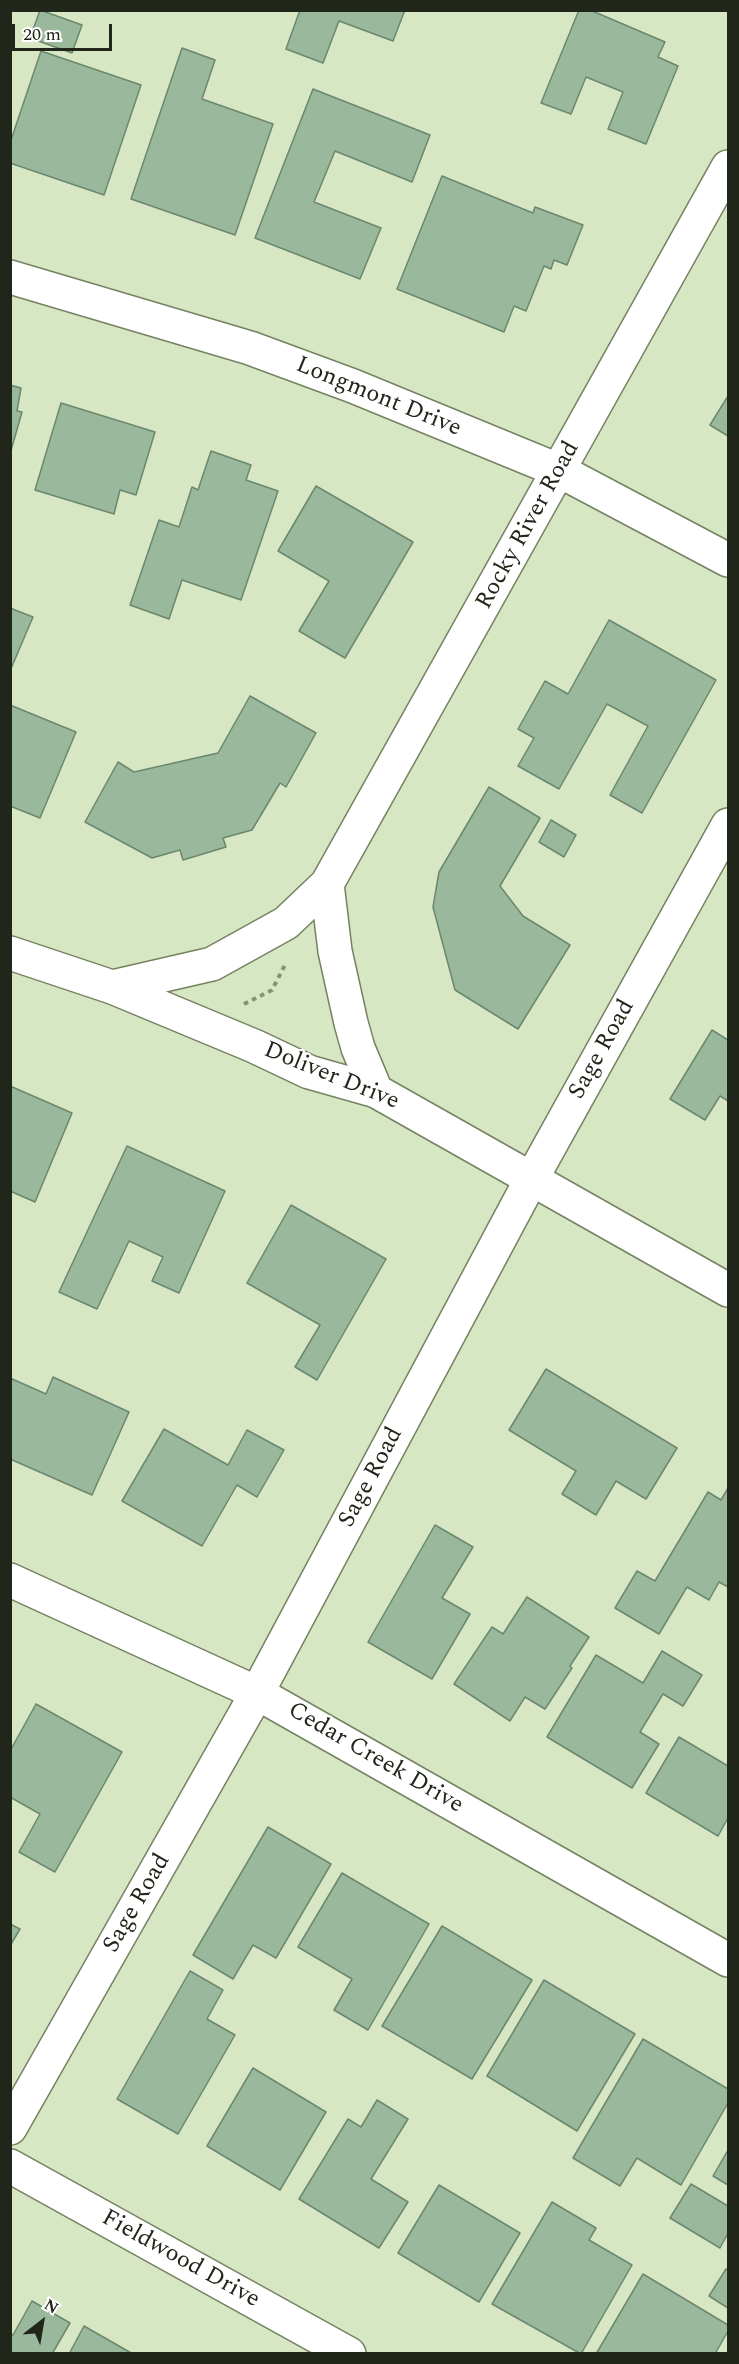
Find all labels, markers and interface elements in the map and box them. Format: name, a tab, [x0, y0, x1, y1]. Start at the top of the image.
scale bar	[15, 12, 116, 50]
text: 20 m	[23, 21, 61, 48]
street label: Longmont Drive	[291, 352, 465, 444]
street label: Rocky River Road	[471, 437, 587, 615]
street label: Sage Road	[564, 995, 642, 1105]
street label: Doliver Drive	[259, 1037, 403, 1117]
street label: Sage Road	[334, 1423, 410, 1533]
street label: Cedar Creek Drive	[282, 1697, 468, 1821]
street label: Sage Road	[98, 1849, 178, 1959]
street label: Fieldwood Drive	[96, 2205, 264, 2315]
north arrow	[12, 2292, 72, 2352]
text: N	[39, 2293, 63, 2320]

